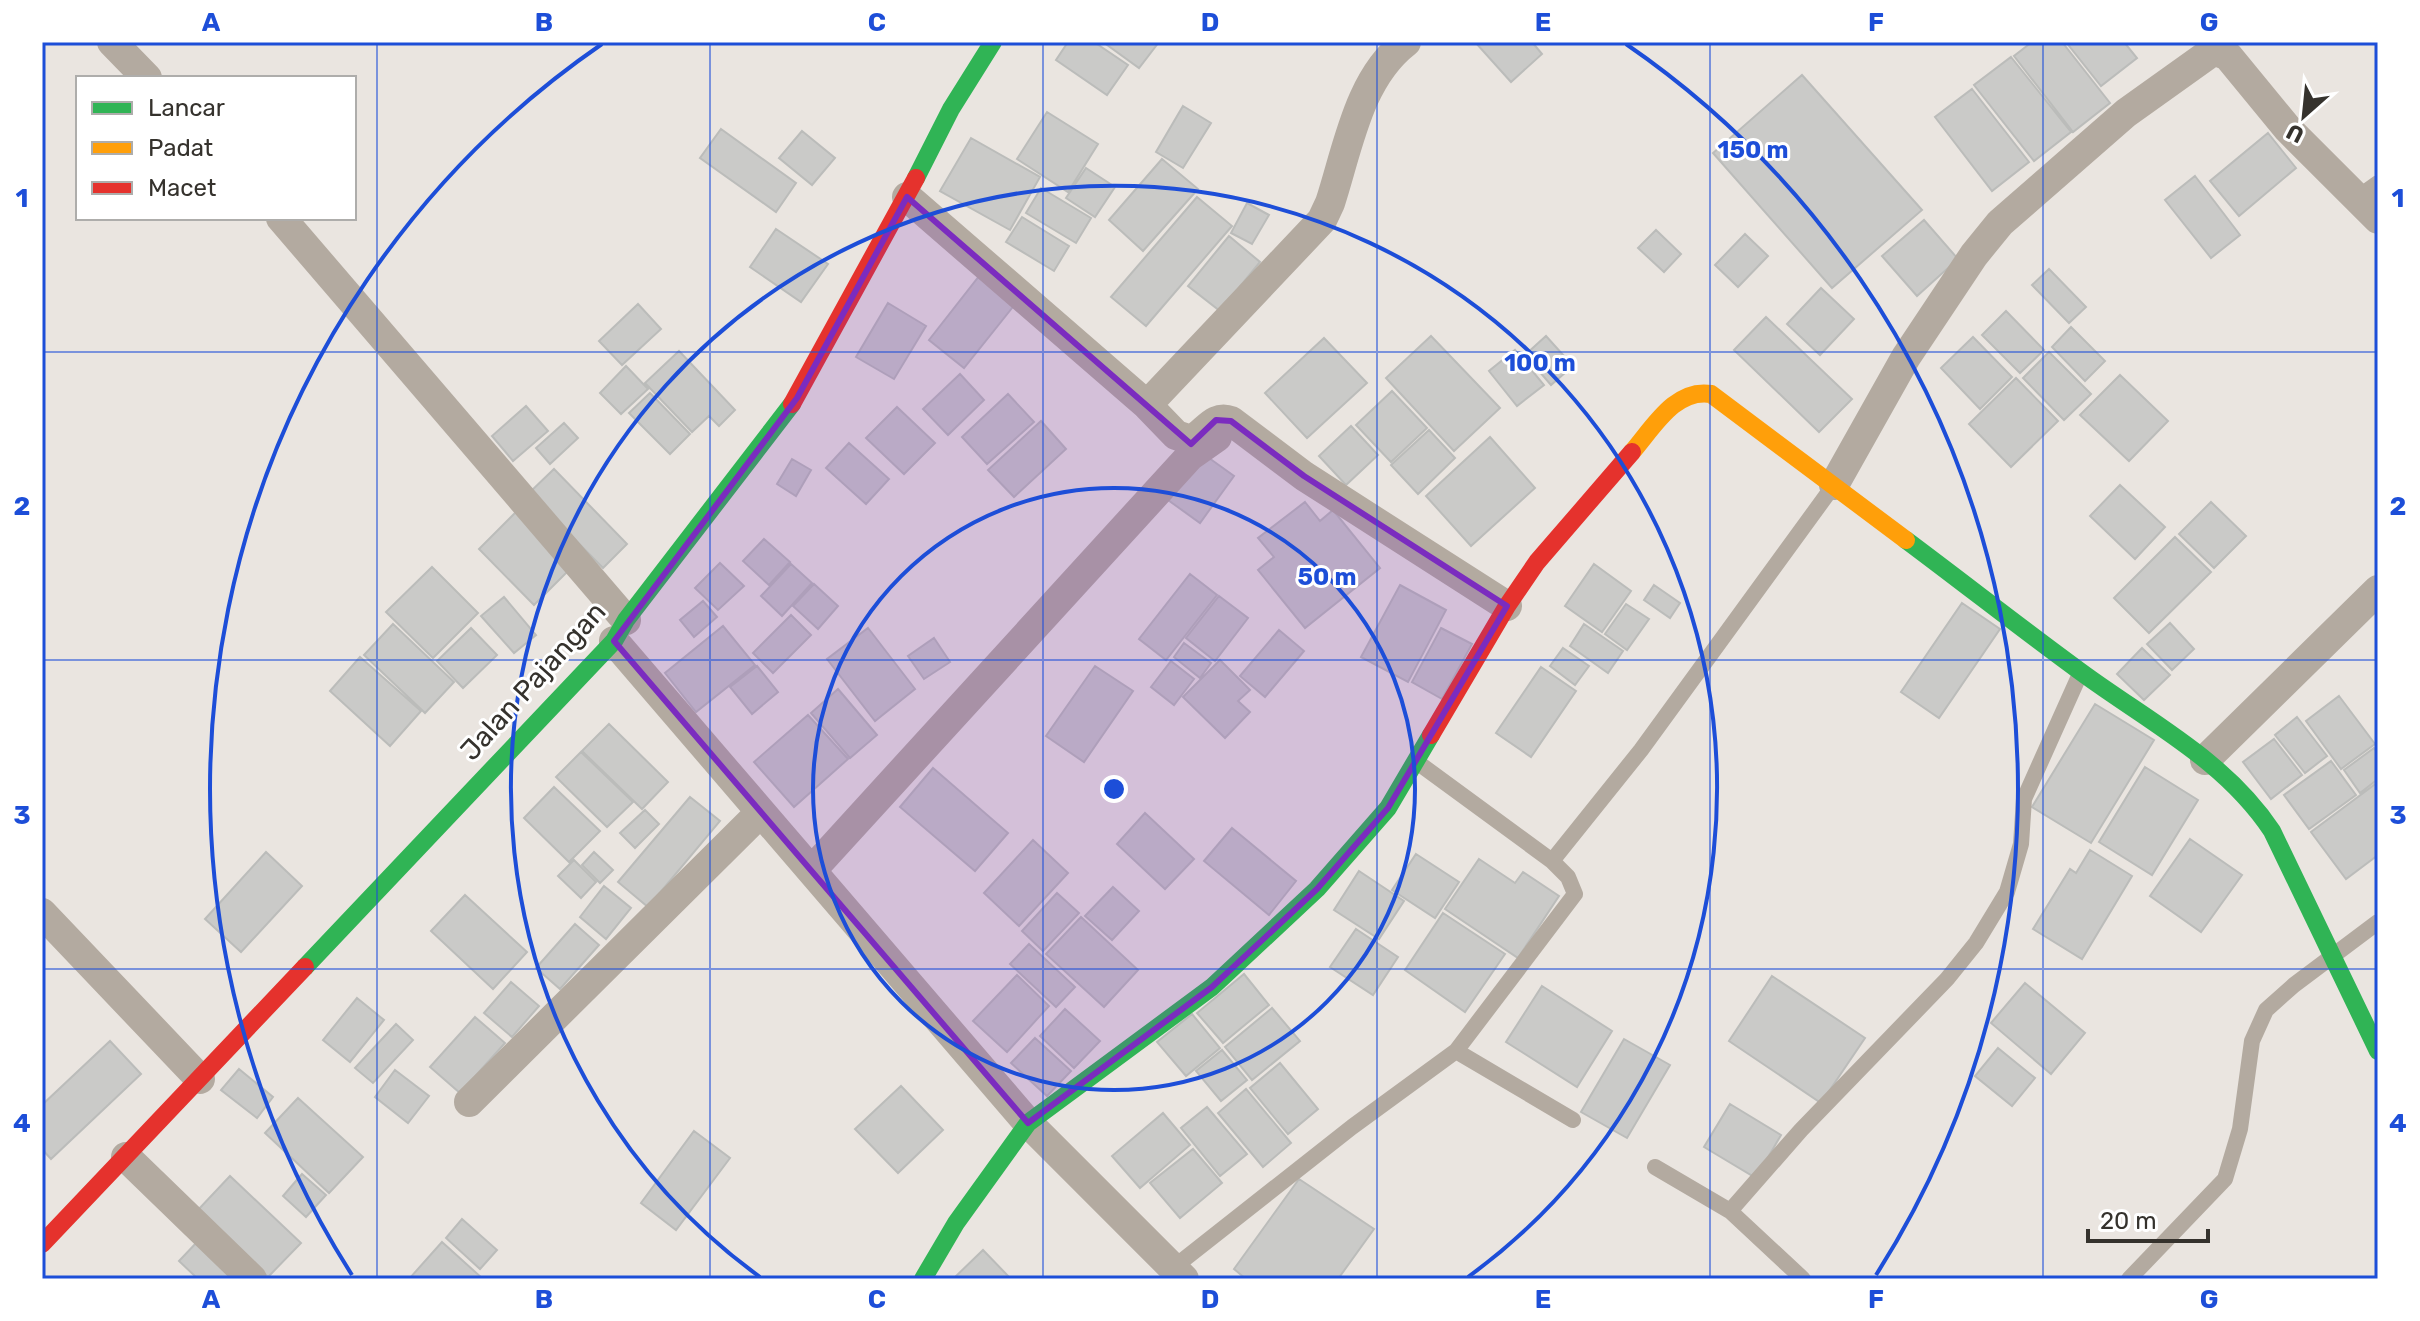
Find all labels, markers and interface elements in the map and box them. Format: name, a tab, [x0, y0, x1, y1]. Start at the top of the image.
text: A	[202, 7, 221, 38]
text: B	[535, 7, 553, 38]
text: C	[868, 7, 886, 38]
text: D	[1201, 7, 1219, 38]
text: E	[1535, 7, 1551, 38]
text: F	[1868, 7, 1884, 38]
text: G	[2200, 7, 2218, 38]
legend	[76, 76, 356, 220]
north arrow	[2264, 76, 2344, 156]
text: Lancar	[148, 94, 225, 122]
text: U	[2282, 118, 2308, 149]
text: Padat	[148, 134, 213, 162]
text: 150 m	[1718, 136, 1788, 164]
text: Macet	[148, 174, 216, 202]
text: 1	[16, 183, 28, 214]
text: 1	[2392, 183, 2404, 214]
text: 100 m	[1504, 349, 1576, 377]
text: 2	[14, 491, 30, 522]
text: 2	[2390, 491, 2406, 522]
text: 50 m	[1298, 563, 1356, 591]
street label: Jalan Pajangan	[453, 595, 613, 767]
centre of rings	[1100, 775, 1128, 803]
text: 3	[13, 800, 31, 831]
text: 3	[2389, 800, 2407, 831]
text: 4	[13, 1108, 31, 1139]
text: 4	[2389, 1108, 2407, 1139]
scale bar	[2088, 1193, 2208, 1243]
text: 20 m	[2100, 1207, 2157, 1235]
text: A	[202, 1284, 221, 1315]
text: B	[535, 1284, 553, 1315]
text: C	[868, 1284, 886, 1315]
text: D	[1201, 1284, 1219, 1315]
text: E	[1535, 1284, 1551, 1315]
text: F	[1868, 1284, 1884, 1315]
text: G	[2200, 1284, 2218, 1315]

